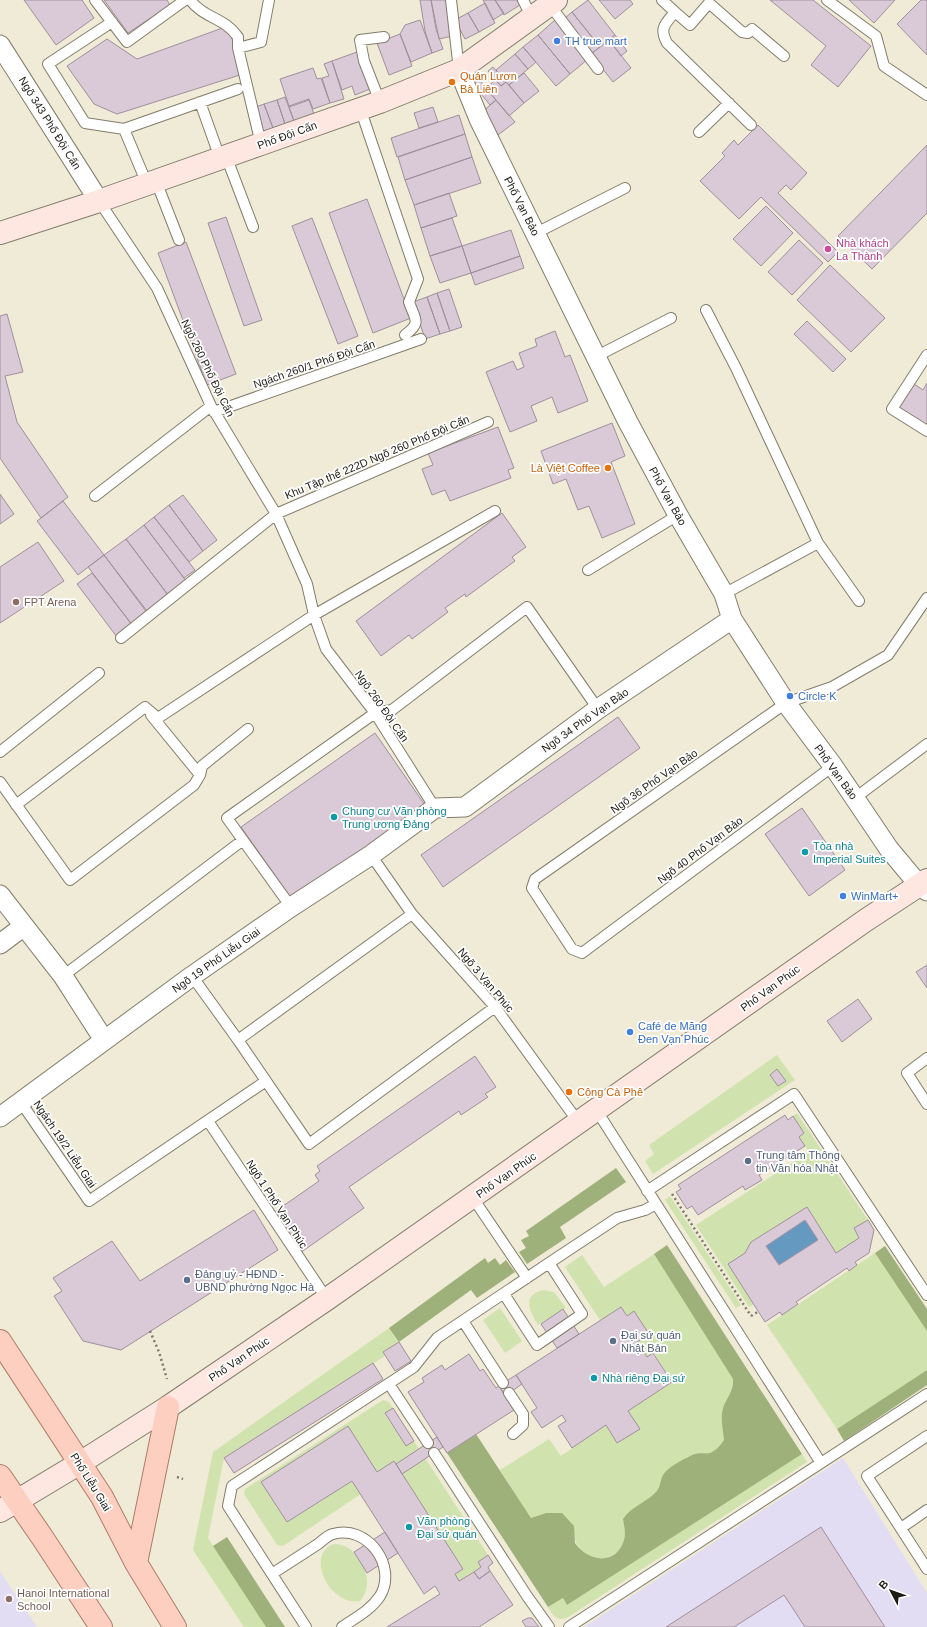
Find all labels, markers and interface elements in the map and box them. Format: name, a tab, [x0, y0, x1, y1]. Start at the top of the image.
place label: TH true mart	[565, 35, 627, 47]
marker: TH true mart	[552, 36, 562, 46]
place label: Quán Lươn Bà Liên	[460, 70, 517, 95]
street label: Ngõ 343 Phố Đội Cấn	[17, 74, 83, 172]
marker: Quán Lươn Bà Liên	[447, 77, 457, 87]
street label: Phố Đội Cấn	[256, 119, 318, 151]
street label: Phố Vạn Bảo	[502, 174, 542, 238]
place label: Nhà khách La Thành	[836, 237, 889, 262]
marker: Nhà khách La Thành	[823, 244, 833, 254]
street label: Ngõ 260 Phố Đội Cấn	[179, 317, 237, 419]
street label: Ngách 260/1 Phố Đội Cấn	[252, 338, 376, 390]
street label: Khu Tập thể 222D Ngõ 260 Phố Đội Cấn	[283, 413, 471, 501]
place label: Là Việt Coffee	[531, 462, 600, 474]
marker: Là Việt Coffee	[603, 463, 613, 473]
street label: Phố Vạn Bảo	[647, 465, 689, 527]
place label: FPT Arena	[24, 596, 77, 608]
marker: FPT Arena	[11, 597, 21, 607]
street label: Ngõ 260 Đội Cấn	[353, 668, 411, 744]
street label: Ngõ 34 Phố Vạn Bảo	[539, 685, 631, 755]
place label: Circle K	[798, 690, 837, 702]
marker: Circle K	[785, 691, 795, 701]
street label: Phố Vạn Bảo	[812, 742, 860, 802]
street label: Ngõ 36 Phố Vạn Bảo	[608, 746, 700, 816]
place label: Chung cư Văn phòng Trung ương Đảng	[342, 805, 447, 830]
marker: Chung cư Văn phòng Trung ương Đảng	[329, 812, 339, 822]
street label: Ngõ 40 Phố Vạn Bảo	[655, 814, 745, 886]
place label: Tòa nhà Imperial Suites	[813, 840, 886, 865]
marker: Tòa nhà Imperial Suites	[800, 847, 810, 857]
place label: WinMart+	[851, 890, 898, 902]
marker: WinMart+	[838, 891, 848, 901]
street label: Ngõ 19 Phố Liễu Giai	[170, 925, 262, 995]
street label: Ngõ 3 Vạn Phúc	[456, 945, 517, 1015]
street label: Phố Vạn Phúc	[738, 962, 802, 1014]
place label: Café de Măng Đen Vạn Phúc	[638, 1020, 709, 1045]
marker: Café de Măng Đen Vạn Phúc	[625, 1027, 635, 1037]
place label: Cộng Cà Phê	[577, 1086, 643, 1098]
marker: Cộng Cà Phê	[564, 1087, 574, 1097]
street label: Ngách 19/2 Liễu Giai	[31, 1098, 99, 1190]
place label: Trung tâm Thông tin Văn hóa Nhật	[756, 1149, 840, 1174]
street label: Phố Vạn Phúc	[474, 1150, 539, 1200]
marker: Trung tâm Thông tin Văn hóa Nhật	[743, 1156, 753, 1166]
street label: Ngõ 1 Phố Vạn Phúc	[244, 1158, 310, 1251]
place label: Đảng uỷ - HĐND - UBND phường Ngọc Hà	[195, 1268, 315, 1293]
marker: Đảng uỷ - HĐND - UBND phường Ngọc Hà	[182, 1275, 192, 1285]
place label: Đại sứ quán Nhật Bản	[621, 1329, 681, 1354]
street label: Phố Vạn Phúc	[206, 1334, 272, 1384]
marker: Đại sứ quán Nhật Bản	[608, 1336, 618, 1346]
place label: Nhà riêng Đại sứ	[602, 1372, 686, 1384]
marker: Nhà riêng Đại sứ	[589, 1373, 599, 1383]
street label: Phố Liễu Giai	[68, 1451, 114, 1513]
place label: Văn phòng Đại sứ quán	[417, 1515, 477, 1540]
marker: Văn phòng Đại sứ quán	[404, 1522, 414, 1532]
north arrow	[871, 1571, 911, 1611]
text: B	[876, 1577, 891, 1591]
place label: Hanoi International School	[17, 1587, 109, 1612]
marker: Hanoi International School	[4, 1594, 14, 1604]

